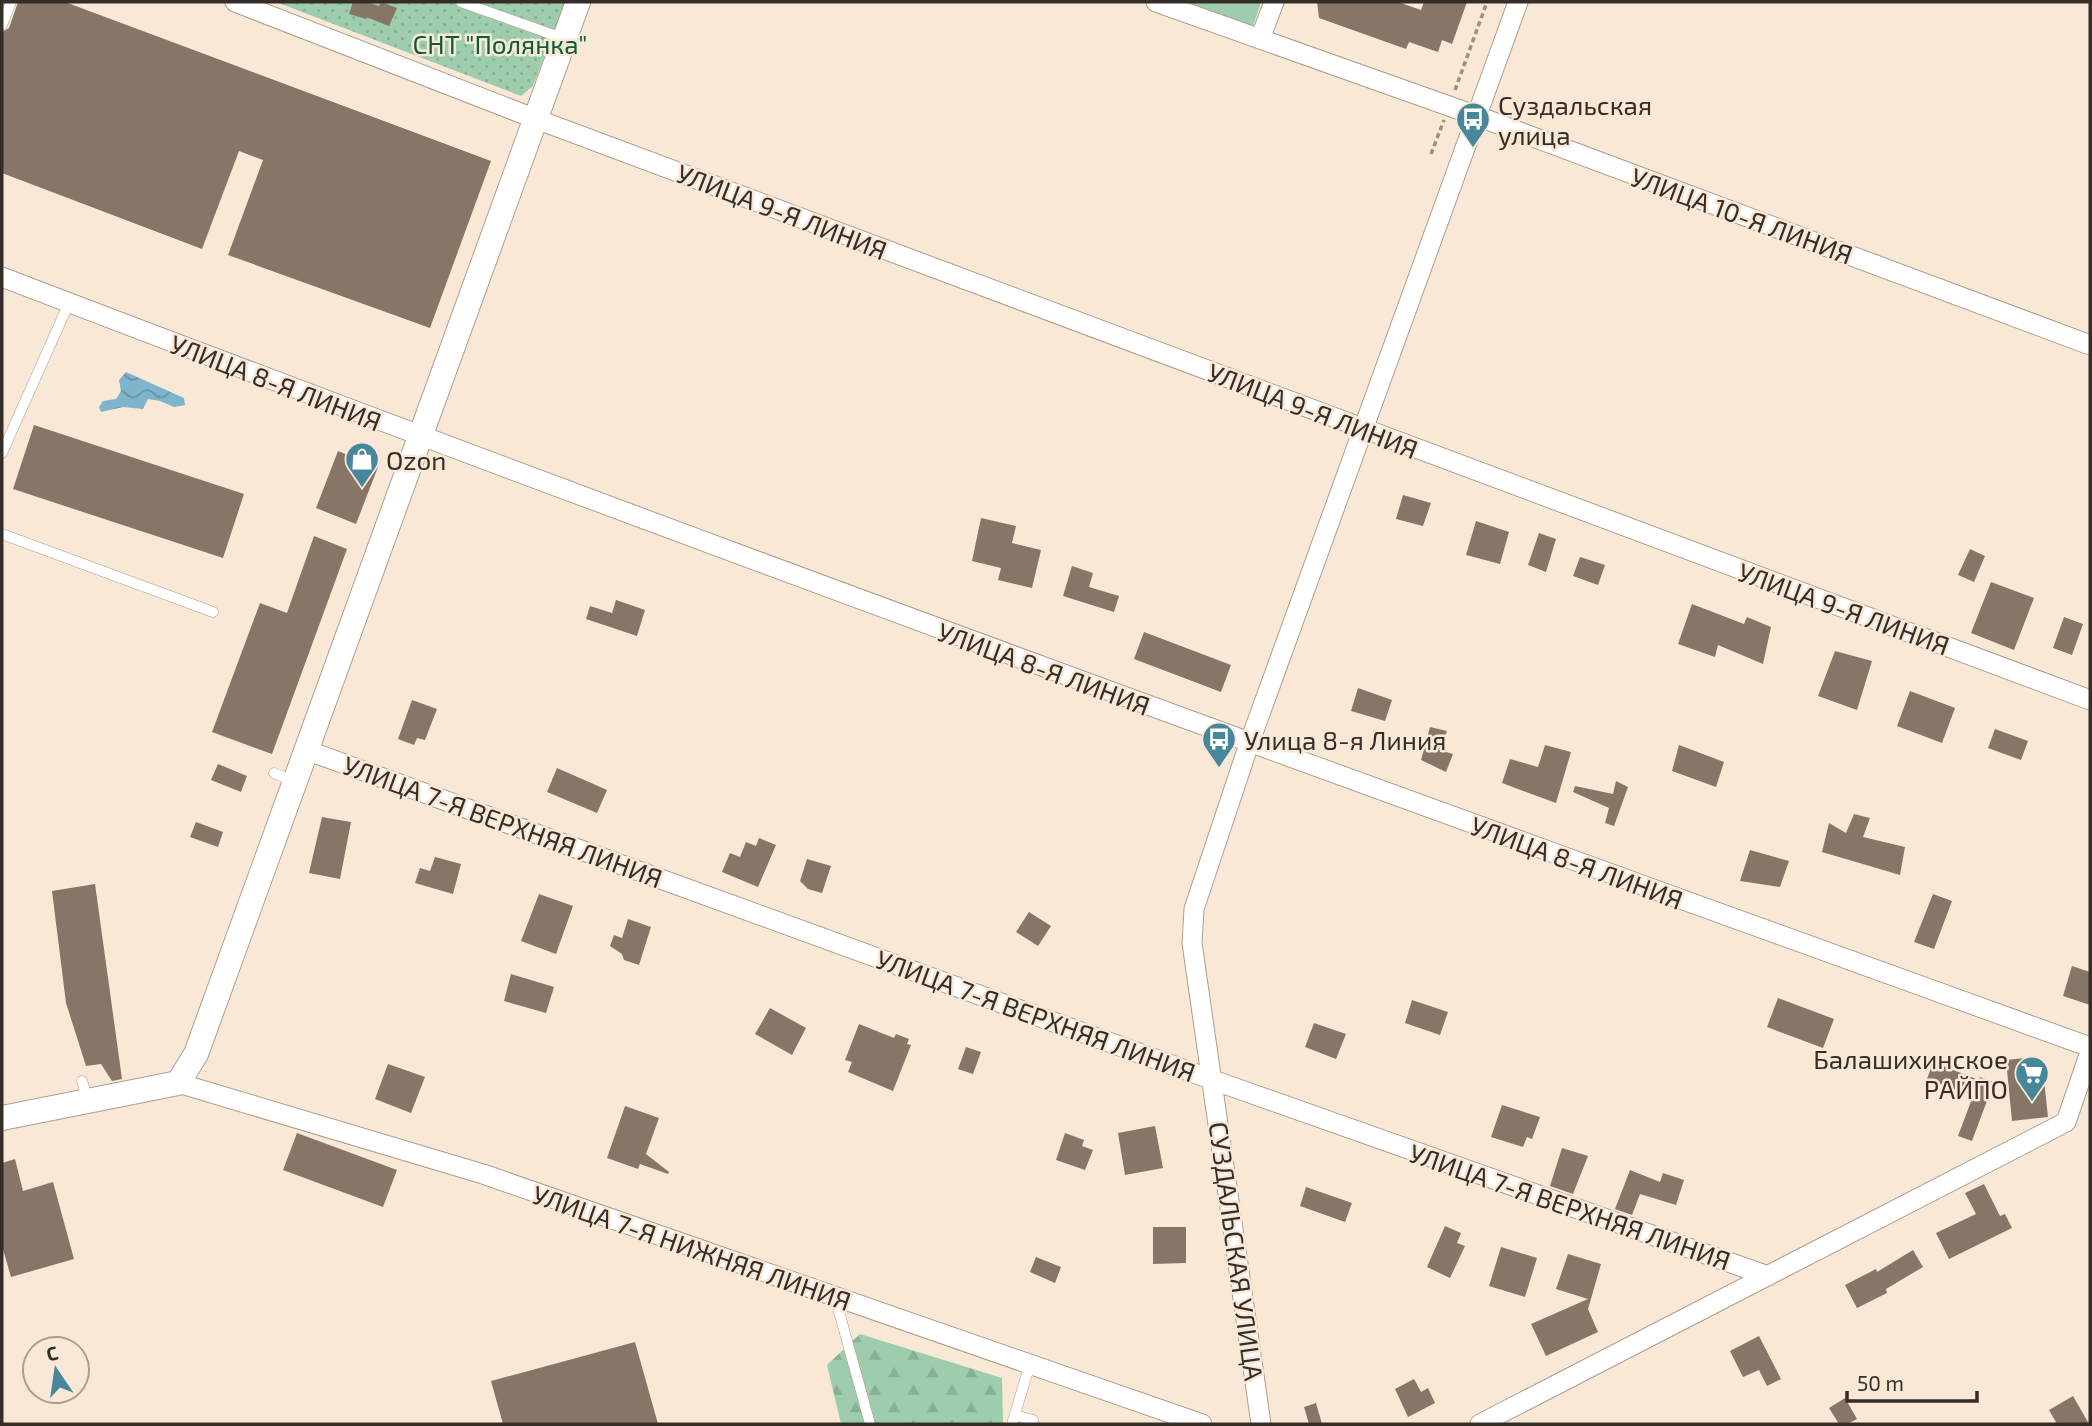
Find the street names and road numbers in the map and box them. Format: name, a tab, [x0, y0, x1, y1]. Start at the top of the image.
street label: УЛИЦА 9-Я ЛИНИЯ	[672, 157, 892, 265]
street label: УЛИЦА 10-Я ЛИНИЯ	[1627, 160, 1857, 270]
street label: УЛИЦА 8-Я ЛИНИЯ	[166, 327, 386, 437]
street label: УЛИЦА 9-Я ЛИНИЯ	[1203, 356, 1423, 464]
street label: УЛИЦА 9-Я ЛИНИЯ	[1734, 555, 1954, 661]
street label: УЛИЦА 8-Я ЛИНИЯ	[934, 615, 1154, 721]
street label: УЛИЦА 7-Я ВЕРХНЯЯ ЛИНИЯ	[339, 749, 667, 893]
street label: УЛИЦА 8-Я ЛИНИЯ	[1467, 809, 1687, 915]
street label: УЛИЦА 7-Я ВЕРХНЯЯ ЛИНИЯ	[872, 943, 1200, 1087]
street label: СУЗДАЛЬСКАЯ УЛИЦА	[1203, 1120, 1271, 1382]
street label: УЛИЦА 7-Я ВЕРХНЯЯ ЛИНИЯ	[1405, 1136, 1735, 1276]
street label: УЛИЦА 7-Я НИЖНЯЯ ЛИНИЯ	[529, 1178, 855, 1316]

